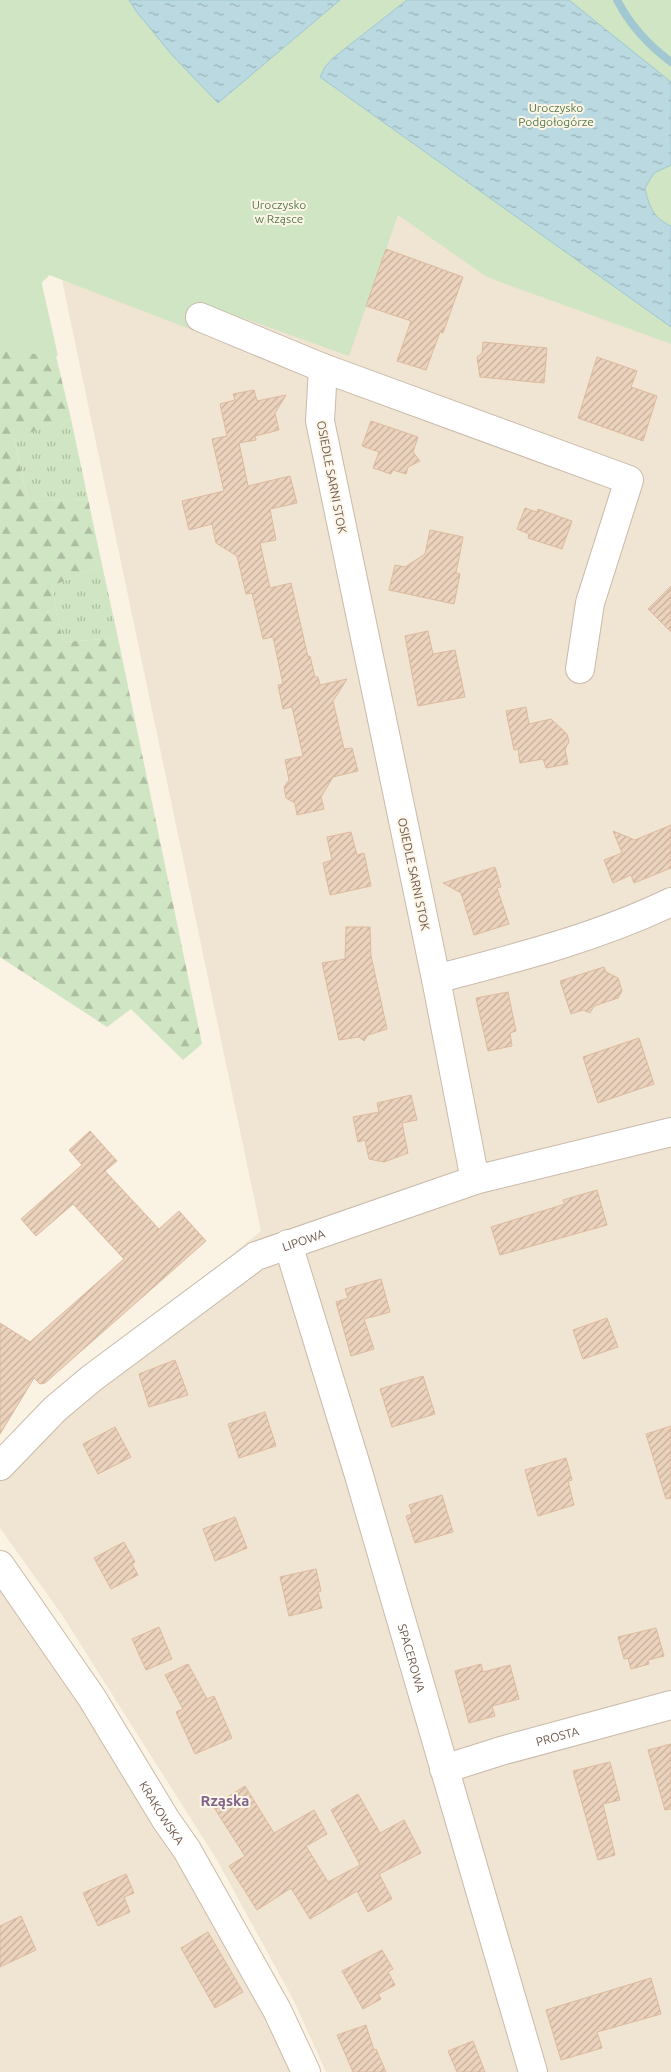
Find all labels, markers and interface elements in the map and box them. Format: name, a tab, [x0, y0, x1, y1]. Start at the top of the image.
park label: Uroczysko Podgołogórze	[518, 101, 594, 128]
park label: Uroczysko w Rząsce	[252, 198, 306, 225]
street label: OSIEDLE SARNI STOK	[315, 419, 349, 535]
street label: OSIEDLE SARNI STOK	[396, 817, 432, 932]
street label: LIPOWA	[280, 1226, 327, 1253]
street label: SPACEROWA	[396, 1622, 428, 1694]
street label: PROSTA	[534, 1724, 580, 1748]
street label: KRAKOWSKA	[137, 1779, 187, 1847]
district label: Rząska	[201, 1792, 249, 1810]

